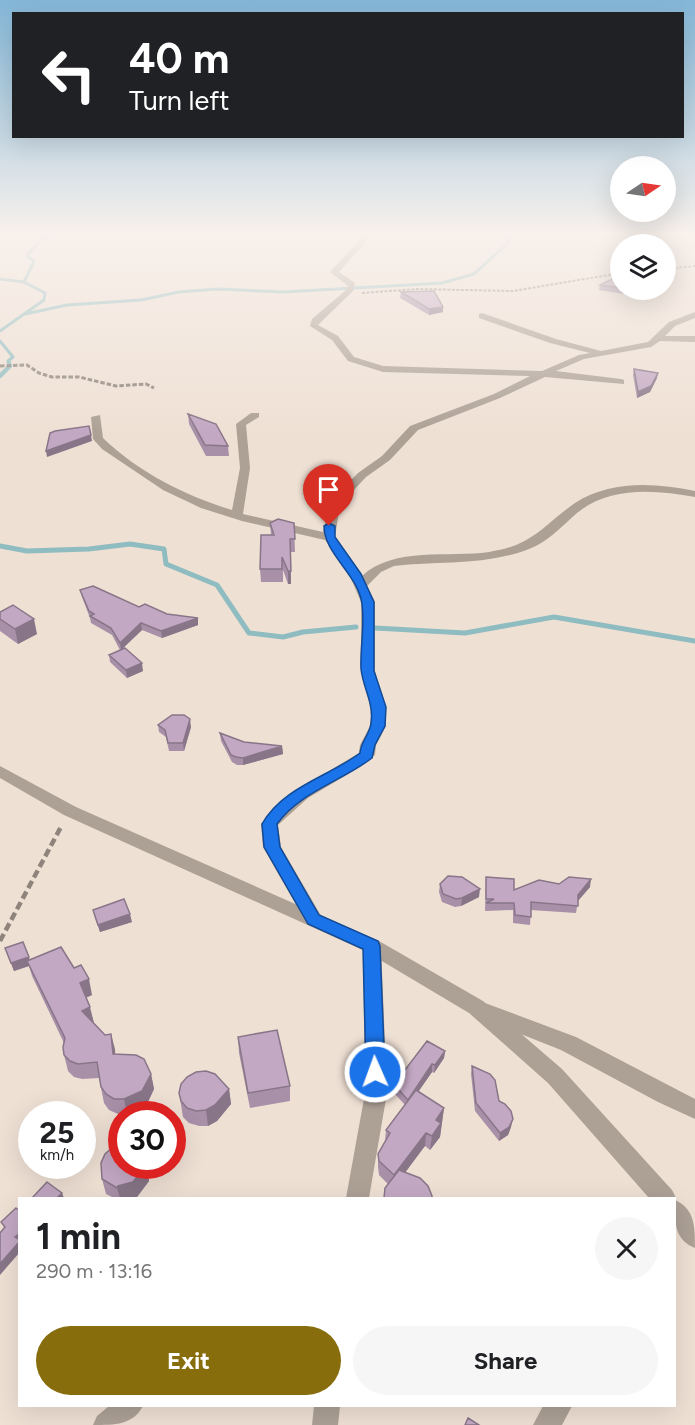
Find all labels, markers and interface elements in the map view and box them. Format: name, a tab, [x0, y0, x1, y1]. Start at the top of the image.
text: 40 m	[129, 33, 229, 84]
icon: left	[30, 36, 108, 114]
text: Turn left	[129, 84, 229, 117]
north arrow	[610, 156, 676, 222]
map controls	[610, 156, 676, 300]
button: layers	[610, 234, 676, 300]
pin	[303, 464, 354, 526]
icon: arrive	[312, 473, 345, 506]
position arrow	[343, 1040, 407, 1104]
speed limit sign: 30	[108, 1101, 186, 1179]
text: 25	[40, 1114, 74, 1151]
text: km/h	[40, 1146, 74, 1164]
text: 1 min	[36, 1215, 121, 1258]
button: close	[595, 1217, 658, 1280]
text: 290 m · 13:16	[36, 1259, 152, 1283]
button: Exit	[36, 1326, 341, 1395]
button: Share	[353, 1326, 658, 1395]

